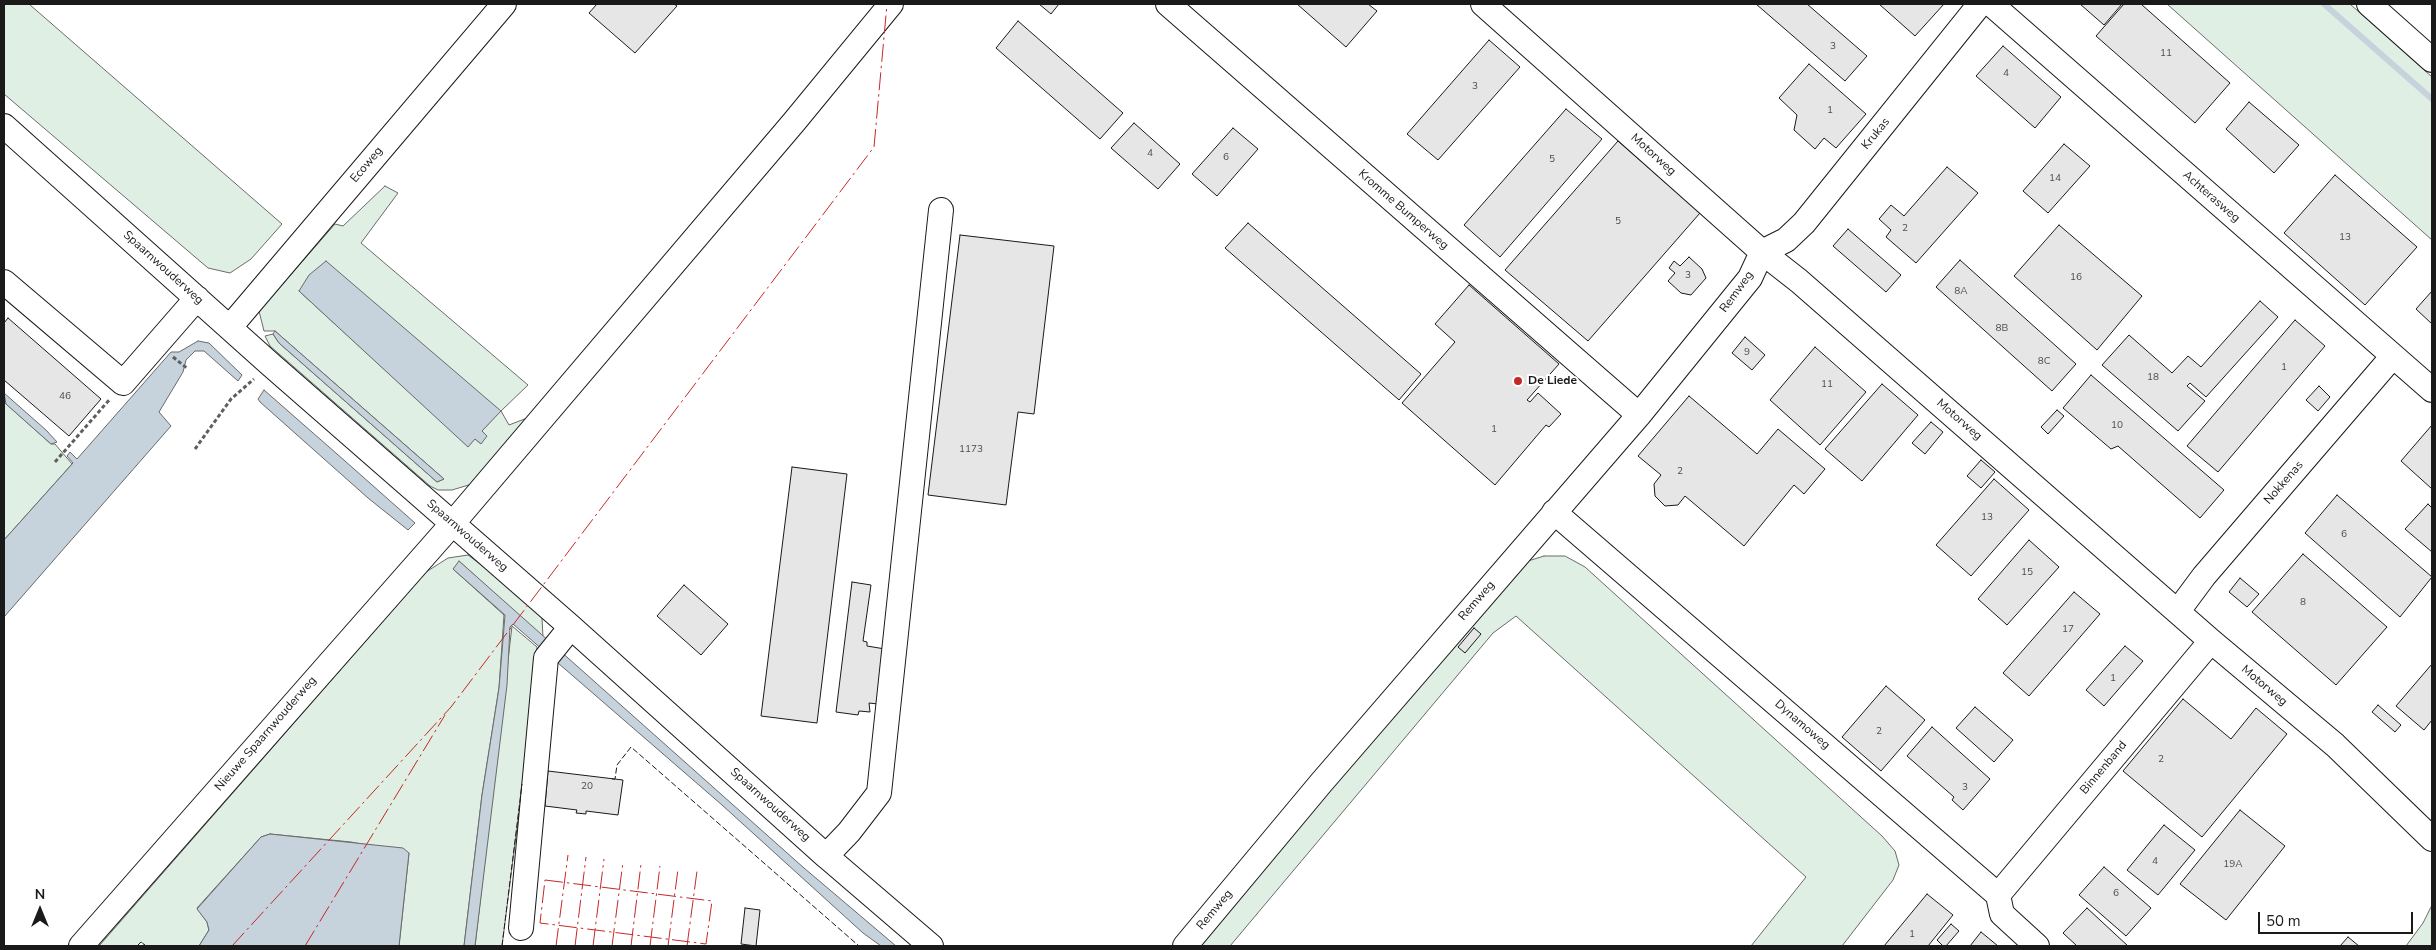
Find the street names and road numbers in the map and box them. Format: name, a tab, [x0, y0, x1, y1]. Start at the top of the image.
street label: Krukas	[1859, 115, 1893, 153]
street label: Motorweg	[1627, 131, 1679, 179]
street label: Ecoweg	[348, 144, 386, 186]
street label: Kromme Bumperweg	[1355, 167, 1451, 253]
street label: Achterasweg	[2179, 168, 2243, 226]
street label: Spaarnwouderweg	[120, 228, 206, 308]
street label: Remweg	[1717, 268, 1757, 316]
street label: Motorweg	[1933, 396, 1985, 444]
street label: Nokkenas	[2261, 458, 2307, 508]
street label: Spaarnwouderweg	[423, 497, 511, 575]
street label: Remweg	[1456, 578, 1498, 624]
street label: Motorweg	[2238, 663, 2290, 709]
street label: Nieuwe Spaarnwouderweg	[212, 674, 320, 794]
street label: Dynamoweg	[1771, 697, 1833, 753]
street label: Binnenband	[2078, 739, 2130, 797]
street label: Spaarnwouderweg	[727, 765, 813, 845]
street label: Remweg	[1194, 887, 1236, 933]

